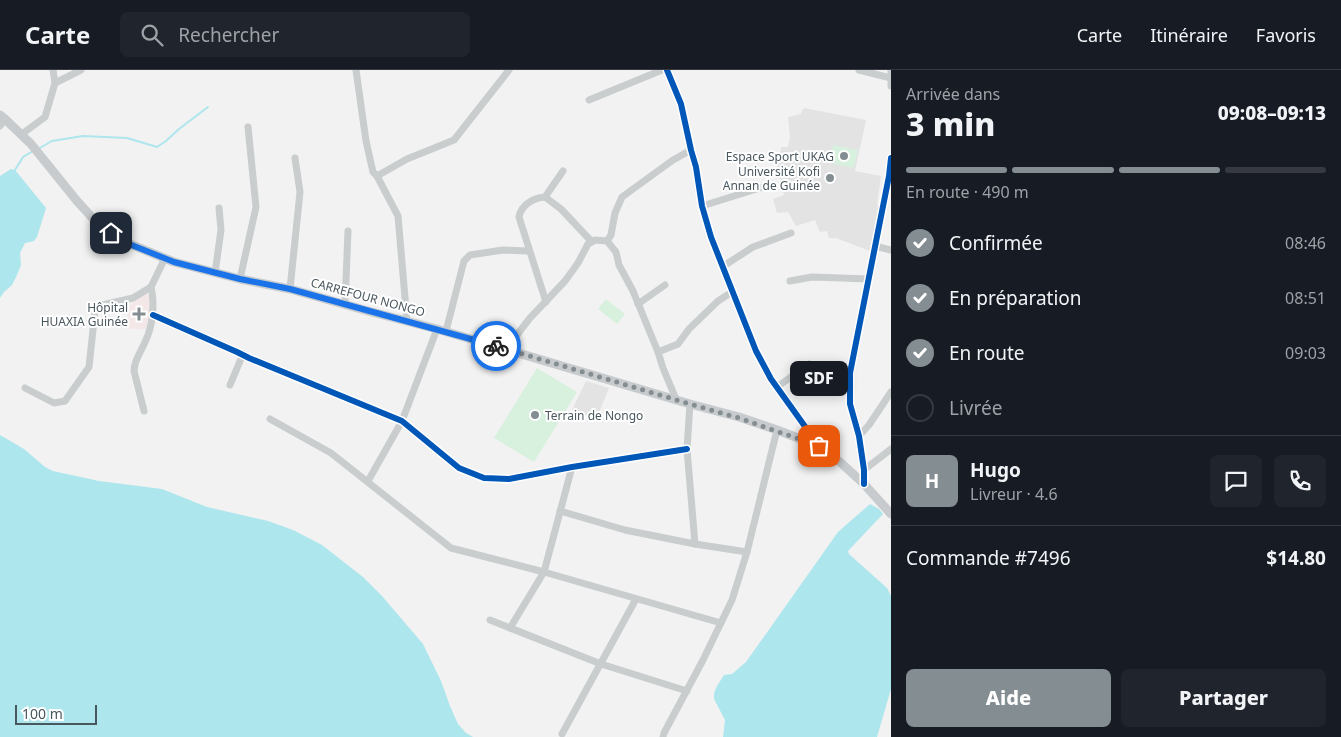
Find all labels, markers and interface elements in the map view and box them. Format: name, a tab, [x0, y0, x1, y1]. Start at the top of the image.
search box	[120, 12, 470, 57]
text: Carte	[25, 18, 90, 51]
icon: search	[138, 21, 166, 49]
text: Rechercher	[178, 22, 279, 48]
text: Carte	[1077, 23, 1122, 47]
text: Itinéraire	[1150, 23, 1228, 47]
text: Favoris	[1256, 23, 1316, 47]
text: Arrivée dans	[906, 83, 1000, 105]
text: 09:08–09:13	[1218, 100, 1326, 126]
text: 3 min	[906, 102, 995, 145]
place label: Espace Sport UKAG	[726, 148, 834, 165]
marker: Espace Sport UKAG	[838, 150, 850, 162]
place label: Université Kofi Annan de Guinée	[723, 163, 820, 194]
marker: Université Kofi Annan de Guinée	[824, 172, 836, 184]
text: En route · 490 m	[906, 181, 1029, 203]
pin	[90, 212, 132, 254]
icon: home	[97, 219, 125, 247]
icon: check	[906, 229, 934, 257]
text: Confirmée	[949, 230, 1043, 256]
text: 08:46	[1285, 232, 1326, 254]
street label: CARREFOUR NONGO	[309, 274, 427, 320]
icon: check	[906, 284, 934, 312]
text: En préparation	[949, 285, 1082, 311]
text: 08:51	[1285, 287, 1326, 309]
place label: Hôpital HUAXIA Guinée	[41, 299, 128, 330]
marker: Hôpital HUAXIA Guinée	[132, 307, 146, 321]
courier	[471, 321, 521, 371]
icon: bike	[482, 332, 510, 360]
icon: check	[906, 339, 934, 367]
text: En route	[949, 340, 1025, 366]
text: 09:03	[1285, 342, 1326, 364]
callout: SDF	[790, 361, 848, 396]
text: SDF	[804, 367, 834, 389]
text: Livrée	[949, 395, 1002, 421]
place label: Terrain de Nongo	[545, 407, 643, 424]
marker: Terrain de Nongo	[529, 409, 541, 421]
pin	[798, 425, 840, 467]
icon: bag	[805, 432, 833, 460]
button: chat	[1210, 455, 1262, 507]
button: phone	[1274, 455, 1326, 507]
text: Hugo	[970, 457, 1021, 483]
text: H	[925, 468, 939, 494]
text: Livreur · 4.6	[970, 483, 1058, 505]
text: Commande #7496	[906, 545, 1071, 571]
text: $14.80	[1266, 545, 1326, 571]
button: Aide	[906, 669, 1111, 727]
button: Partager	[1121, 669, 1326, 727]
scale bar	[15, 702, 98, 725]
text: 100 m	[22, 704, 63, 723]

